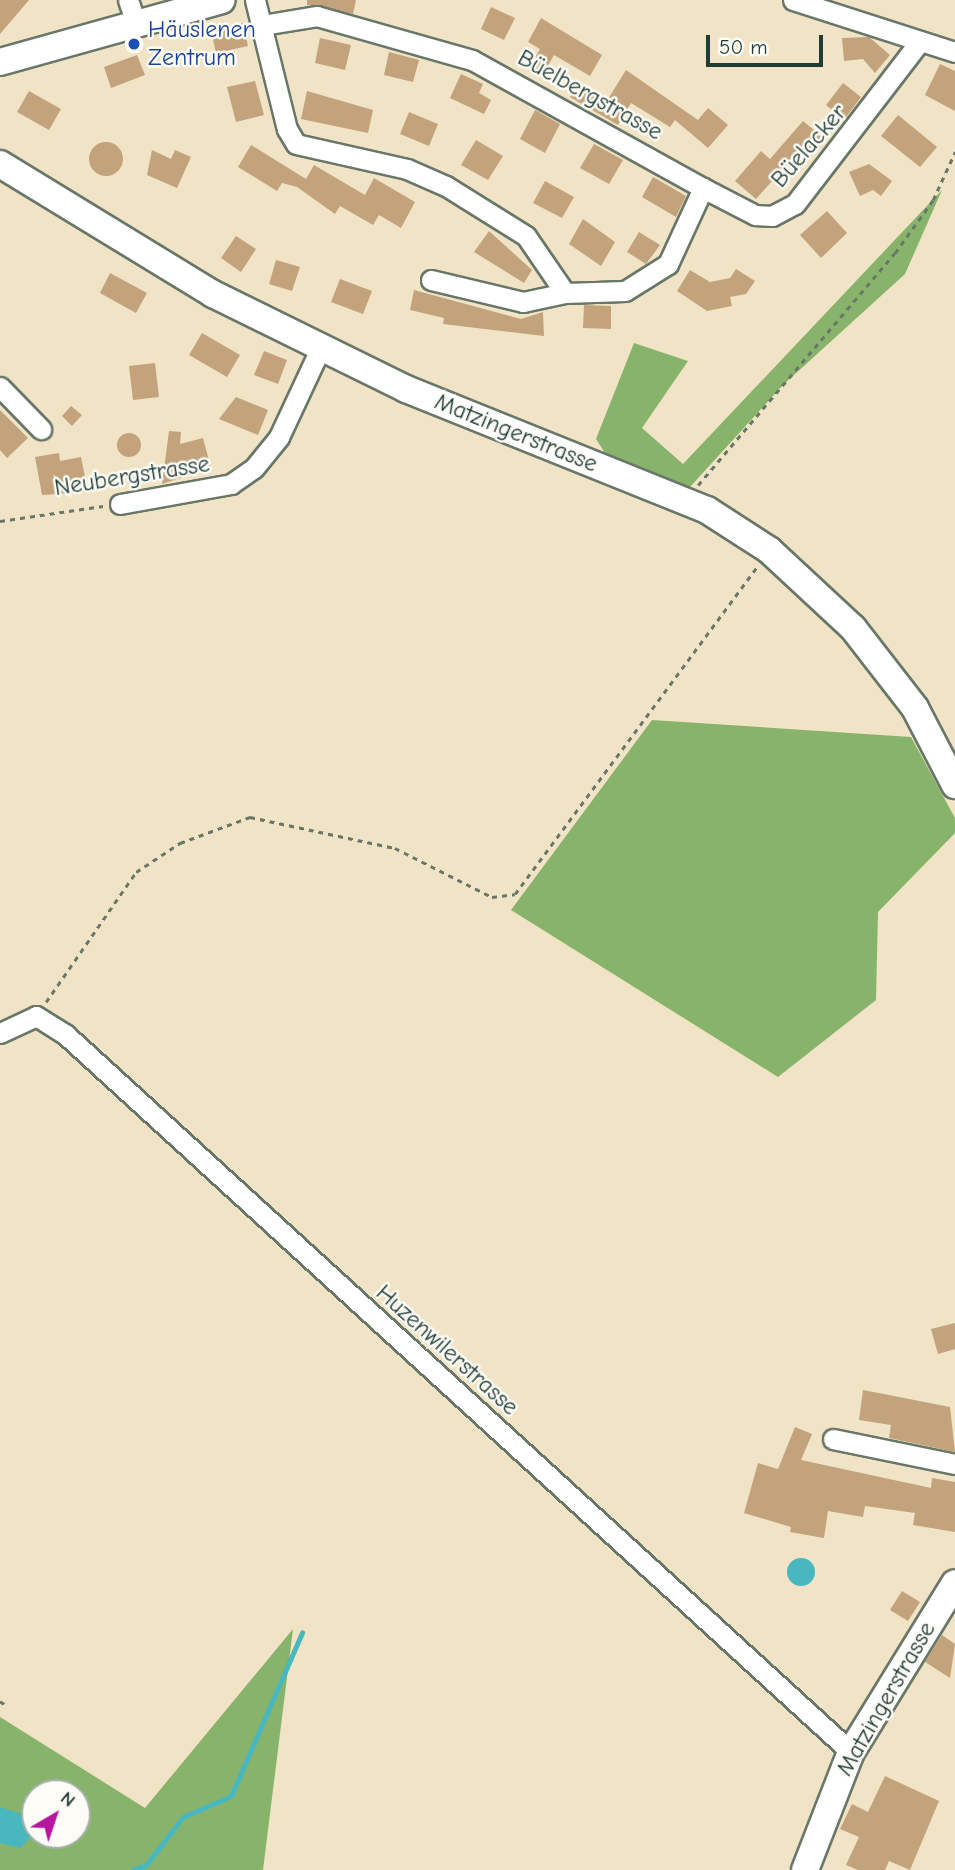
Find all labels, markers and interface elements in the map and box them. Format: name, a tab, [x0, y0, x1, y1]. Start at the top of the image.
place label: Häuslenen Zentrum	[148, 16, 256, 72]
scale bar	[710, 21, 827, 65]
text: 50 m	[719, 35, 768, 59]
marker: Häuslenen Zentrum	[126, 36, 142, 52]
street label: Büelbergstrasse	[513, 43, 667, 147]
street label: Büelacker	[765, 98, 853, 194]
street label: Matzingerstrasse	[430, 387, 602, 479]
street label: Neubergstrasse	[52, 450, 212, 502]
street label: Huzenwilerstrasse	[370, 1279, 524, 1421]
street label: Matzingerstrasse	[830, 1617, 942, 1781]
north arrow	[21, 1779, 91, 1849]
text: N	[56, 1787, 80, 1812]

